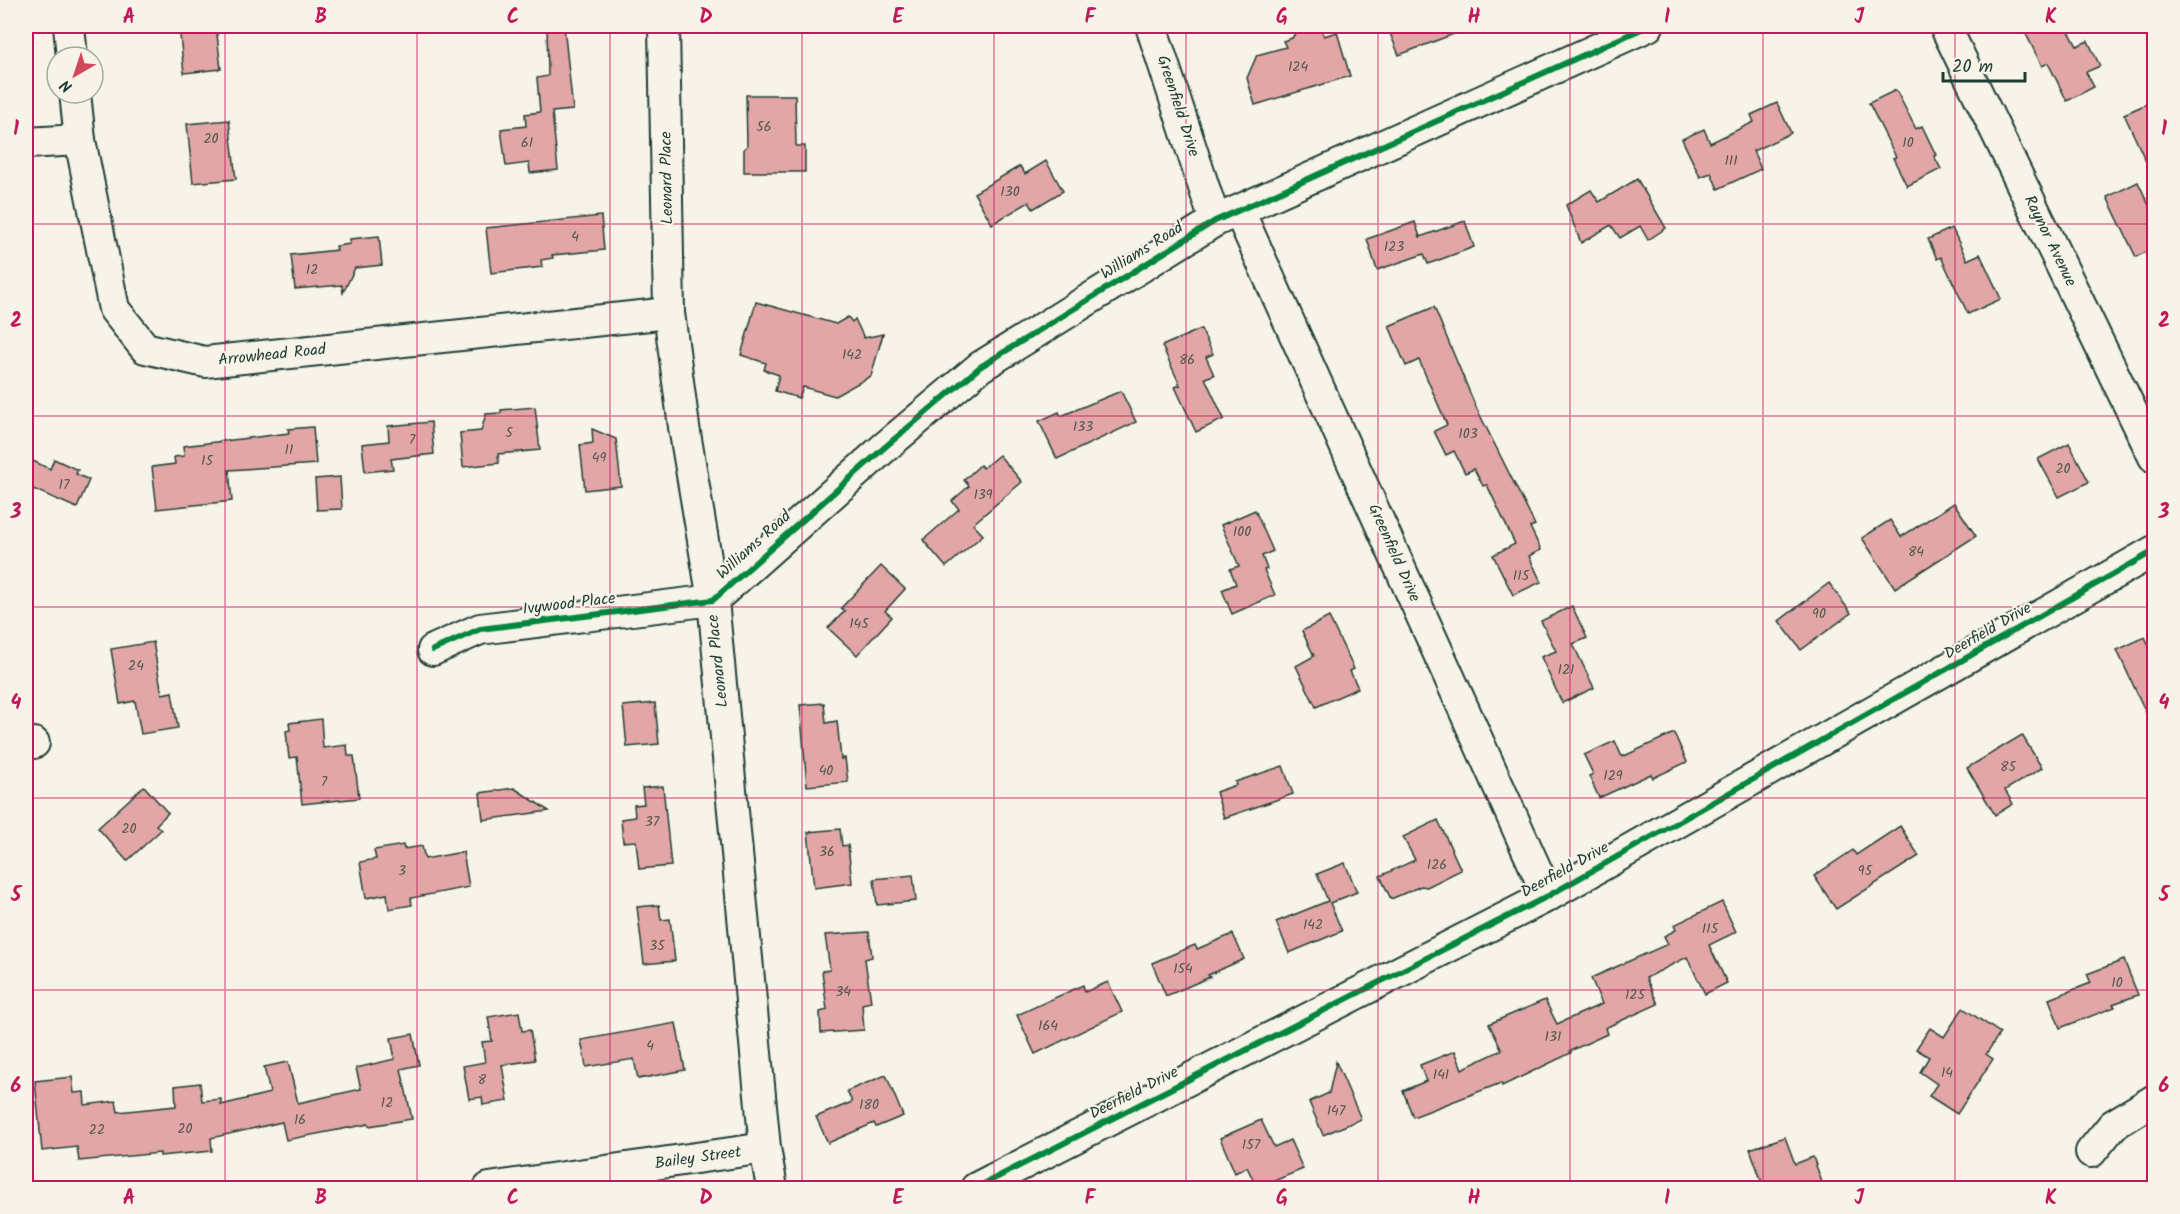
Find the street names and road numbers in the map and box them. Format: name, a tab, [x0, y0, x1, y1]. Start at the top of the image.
street label: Greenfield Drive	[1150, 52, 1206, 160]
street label: Leonard Place	[654, 131, 680, 225]
street label: Raynor Avenue	[2017, 191, 2083, 291]
street label: Williams Road	[1096, 215, 1189, 286]
street label: Arrowhead Road	[217, 337, 328, 373]
street label: Greenfield Drive	[1361, 500, 1427, 606]
street label: Williams Road	[711, 504, 798, 586]
street label: Ivywood Place	[521, 586, 617, 622]
street label: Deerfield Drive	[1940, 596, 2036, 666]
street label: Leonard Place	[701, 613, 735, 709]
street label: Deerfield Drive	[1516, 835, 1614, 905]
street label: Deerfield Drive	[1085, 1060, 1183, 1126]
street label: Bailey Street	[653, 1139, 744, 1176]

